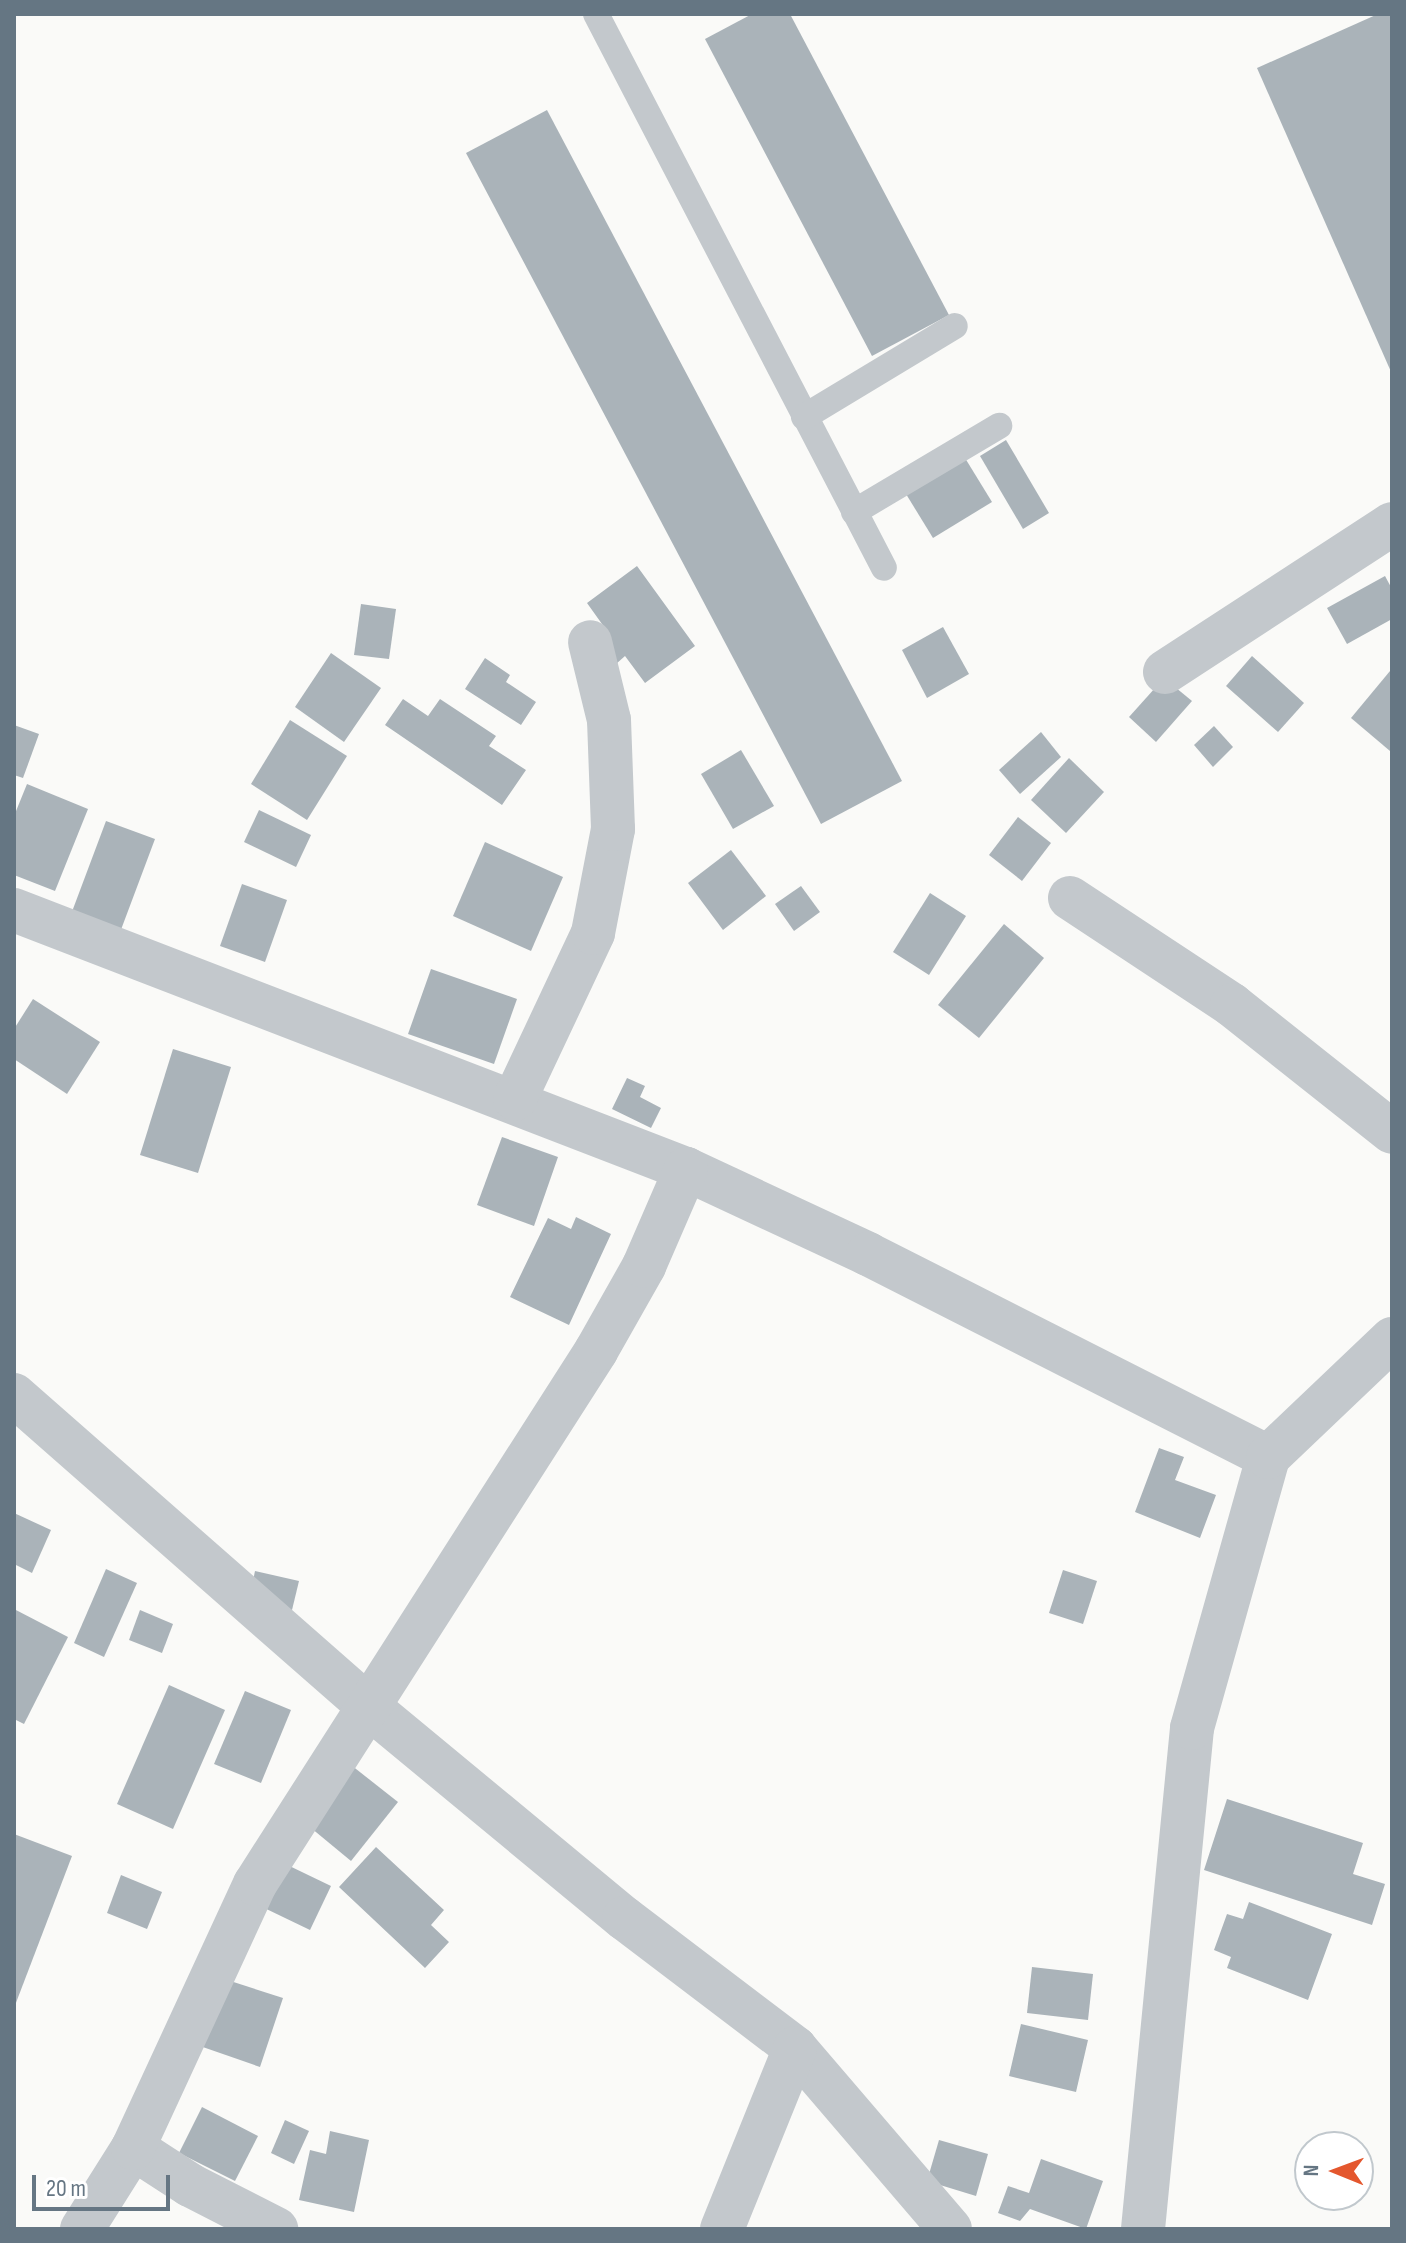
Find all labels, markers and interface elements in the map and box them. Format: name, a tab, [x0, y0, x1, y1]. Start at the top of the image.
north arrow	[1294, 2131, 1374, 2211]
scale bar	[36, 2159, 174, 2209]
text: N	[1298, 2164, 1325, 2177]
text: 20 m	[46, 2174, 86, 2203]

